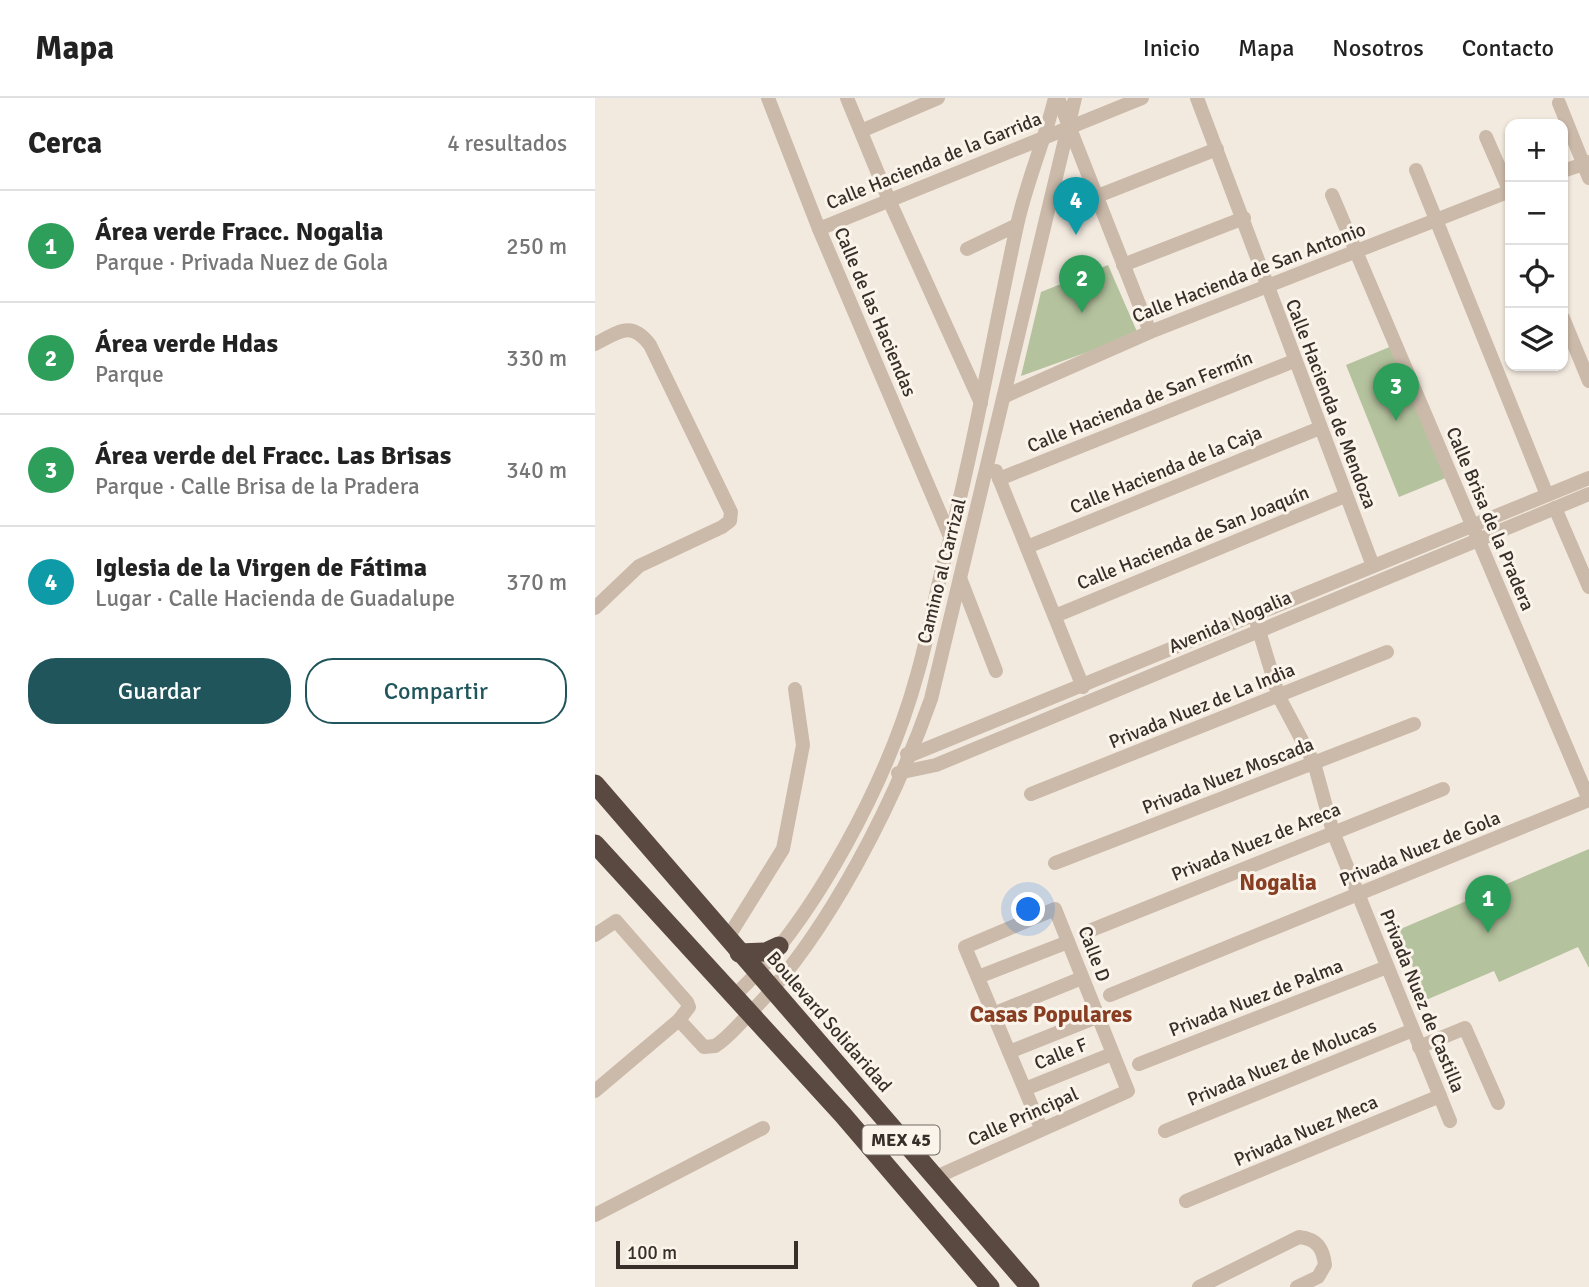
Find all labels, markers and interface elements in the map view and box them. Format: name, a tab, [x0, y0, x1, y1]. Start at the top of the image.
text: Mapa	[35, 28, 114, 69]
text: Inicio	[1143, 33, 1200, 63]
text: Mapa	[1238, 33, 1294, 63]
text: Nosotros	[1332, 33, 1424, 63]
text: Contacto	[1462, 33, 1554, 63]
street label: Calle Hacienda de la Garrida	[823, 107, 1045, 215]
map controls	[1505, 119, 1568, 371]
button: +	[1505, 119, 1568, 182]
text: Cerca	[28, 125, 102, 162]
text: 4 resultados	[447, 129, 567, 158]
pin: 4	[1053, 177, 1099, 235]
button: −	[1505, 182, 1568, 245]
text: Área verde Fracc. Nogalia	[95, 216, 383, 248]
street label: Calle Hacienda de San Antonio	[1129, 217, 1369, 329]
street label: Calle de las Haciendas	[828, 224, 922, 400]
text: 1	[45, 232, 57, 261]
text: 250 m	[506, 232, 567, 261]
button: locate	[1505, 245, 1568, 308]
text: Parque · Privada Nuez de Gola	[95, 248, 388, 277]
pin: 2	[1059, 255, 1105, 313]
street label: Calle Hacienda de Mendoza	[1280, 296, 1382, 512]
button: layers	[1505, 308, 1568, 371]
text: Área verde Hdas	[95, 328, 278, 360]
text: 2	[45, 344, 57, 373]
text: 330 m	[506, 344, 567, 373]
street label: Calle Hacienda de San Fermín	[1024, 346, 1256, 458]
text: Parque	[95, 360, 164, 389]
pin: 3	[1373, 363, 1419, 421]
street label: Calle Hacienda de la Caja	[1066, 420, 1266, 520]
street label: Calle Brisa de la Pradera	[1440, 423, 1540, 615]
text: Área verde del Fracc. Las Brisas	[95, 440, 451, 472]
text: 3	[45, 456, 57, 485]
text: 340 m	[506, 456, 567, 485]
text: Parque · Calle Brisa de la Pradera	[95, 472, 420, 501]
street label: Calle Hacienda de San Joaquín	[1073, 480, 1313, 596]
street label: Camino al Carrizal	[912, 496, 972, 646]
text: Iglesia de la Virgen de Fátima	[95, 552, 427, 584]
text: 4	[45, 568, 57, 597]
text: 370 m	[506, 568, 567, 597]
text: Lugar · Calle Hacienda de Guadalupe	[95, 584, 455, 613]
street label: Avenida Nogalia	[1165, 585, 1295, 659]
button: Guardar	[28, 658, 291, 724]
button: Compartir	[305, 658, 567, 724]
street label: Privada Nuez de La India	[1106, 658, 1298, 754]
street label: Privada Nuez Moscada	[1139, 732, 1317, 820]
street label: Privada Nuez de Areca	[1168, 797, 1344, 887]
street label: Privada Nuez de Gola	[1336, 806, 1504, 892]
district label: Nogalia	[1239, 868, 1317, 897]
pin: 1	[1465, 875, 1511, 933]
your location	[1011, 892, 1045, 926]
street label: Privada Nuez de Castilla	[1374, 906, 1470, 1096]
street label: Calle D	[1072, 923, 1116, 985]
street label: Boulevard Solidaridad	[761, 947, 897, 1097]
street label: Privada Nuez de Palma	[1166, 954, 1346, 1042]
district label: Casas Populares	[970, 1000, 1132, 1029]
street label: Privada Nuez de Molucas	[1184, 1014, 1380, 1112]
street label: Calle F	[1031, 1032, 1091, 1075]
street label: Calle Principal	[964, 1082, 1082, 1152]
street label: Privada Nuez Meca	[1231, 1090, 1381, 1172]
road number: MEX 45	[863, 1126, 939, 1154]
scale bar	[616, 1238, 798, 1270]
text: 100 m	[627, 1241, 677, 1265]

